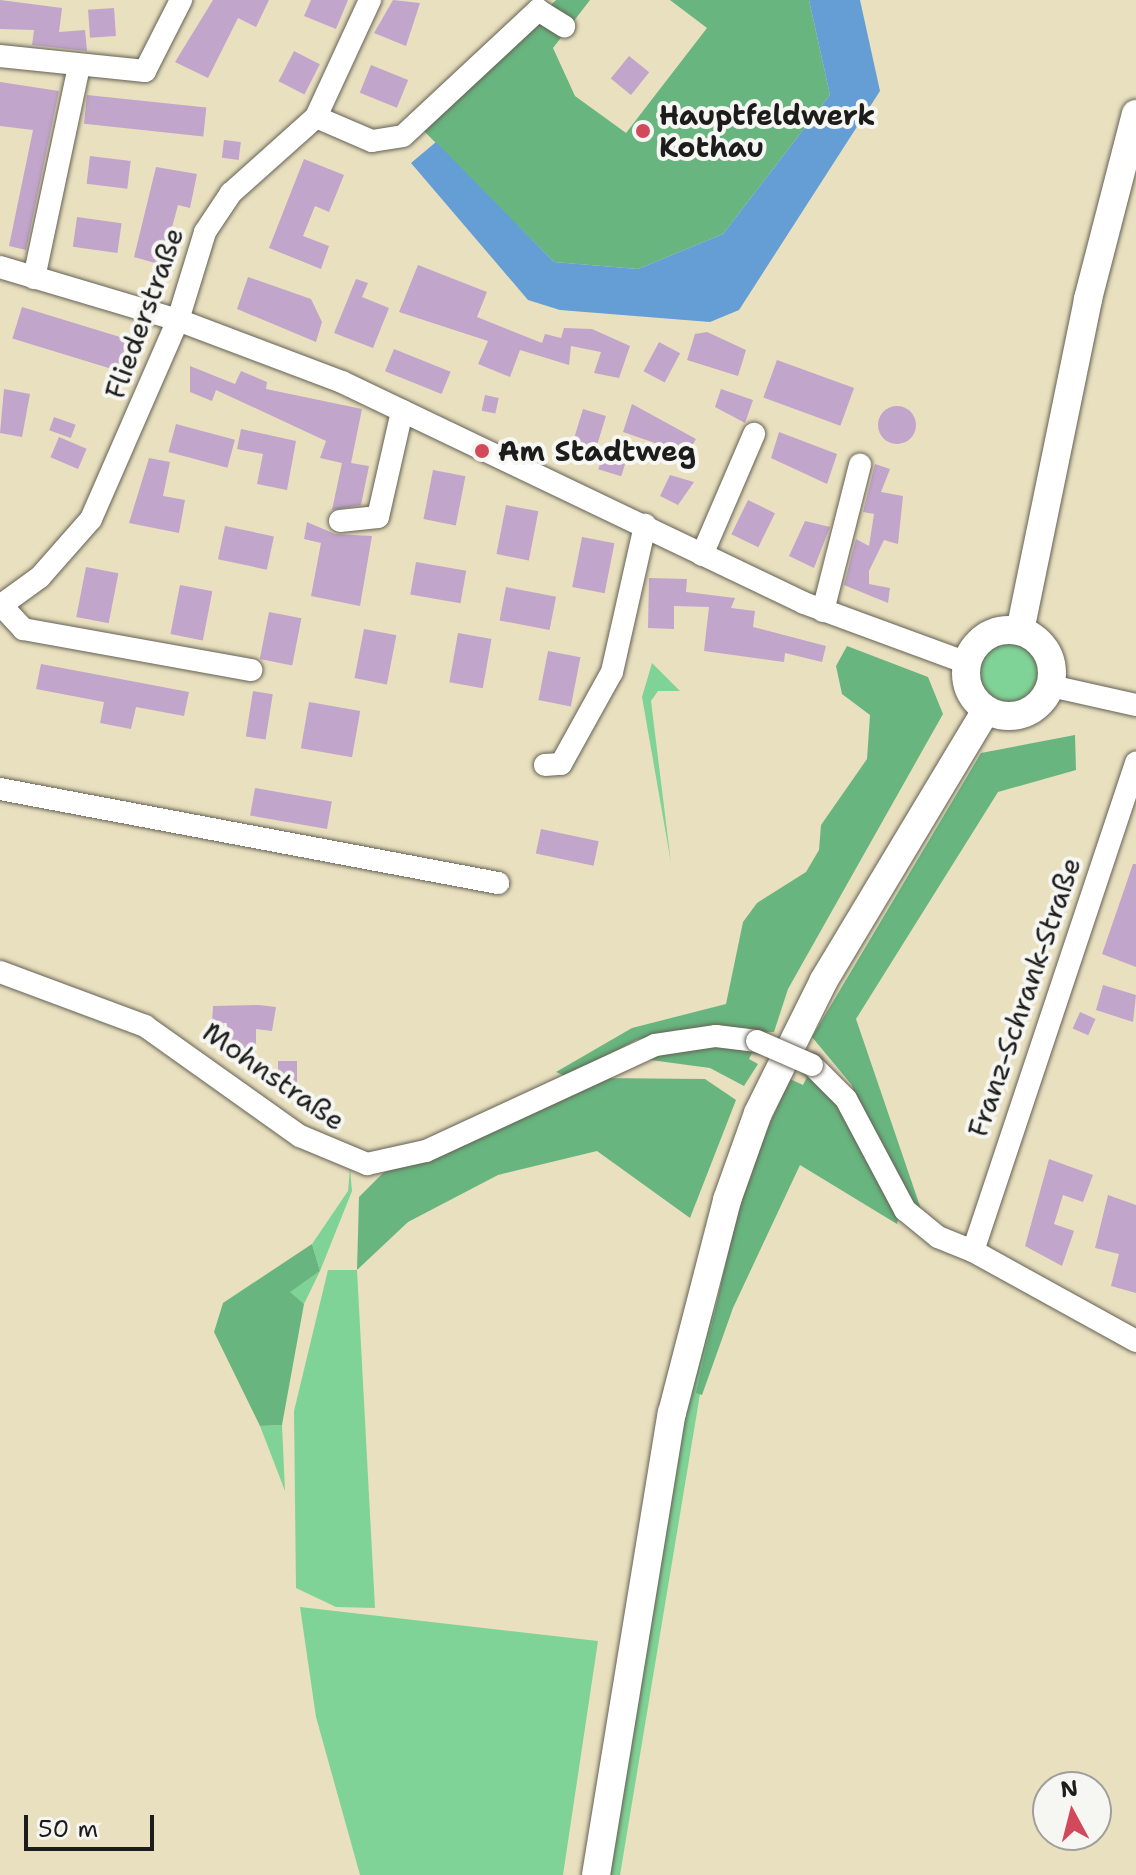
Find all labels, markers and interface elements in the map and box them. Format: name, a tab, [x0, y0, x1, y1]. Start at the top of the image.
place label: Hauptfeldwerk Kothau	[659, 98, 876, 164]
marker: Hauptfeldwerk Kothau	[634, 122, 652, 140]
street label: Fliederstraße	[98, 223, 190, 403]
place label: Am Stadtweg	[498, 434, 696, 468]
marker: Am Stadtweg	[473, 442, 491, 460]
street label: Franz-Schrank-Straße	[960, 853, 1088, 1141]
street label: Mohnstraße	[196, 1015, 352, 1137]
north arrow	[1032, 1771, 1112, 1851]
text: N	[1059, 1773, 1080, 1804]
scale bar	[28, 1799, 158, 1849]
text: 50 m	[38, 1813, 98, 1845]

